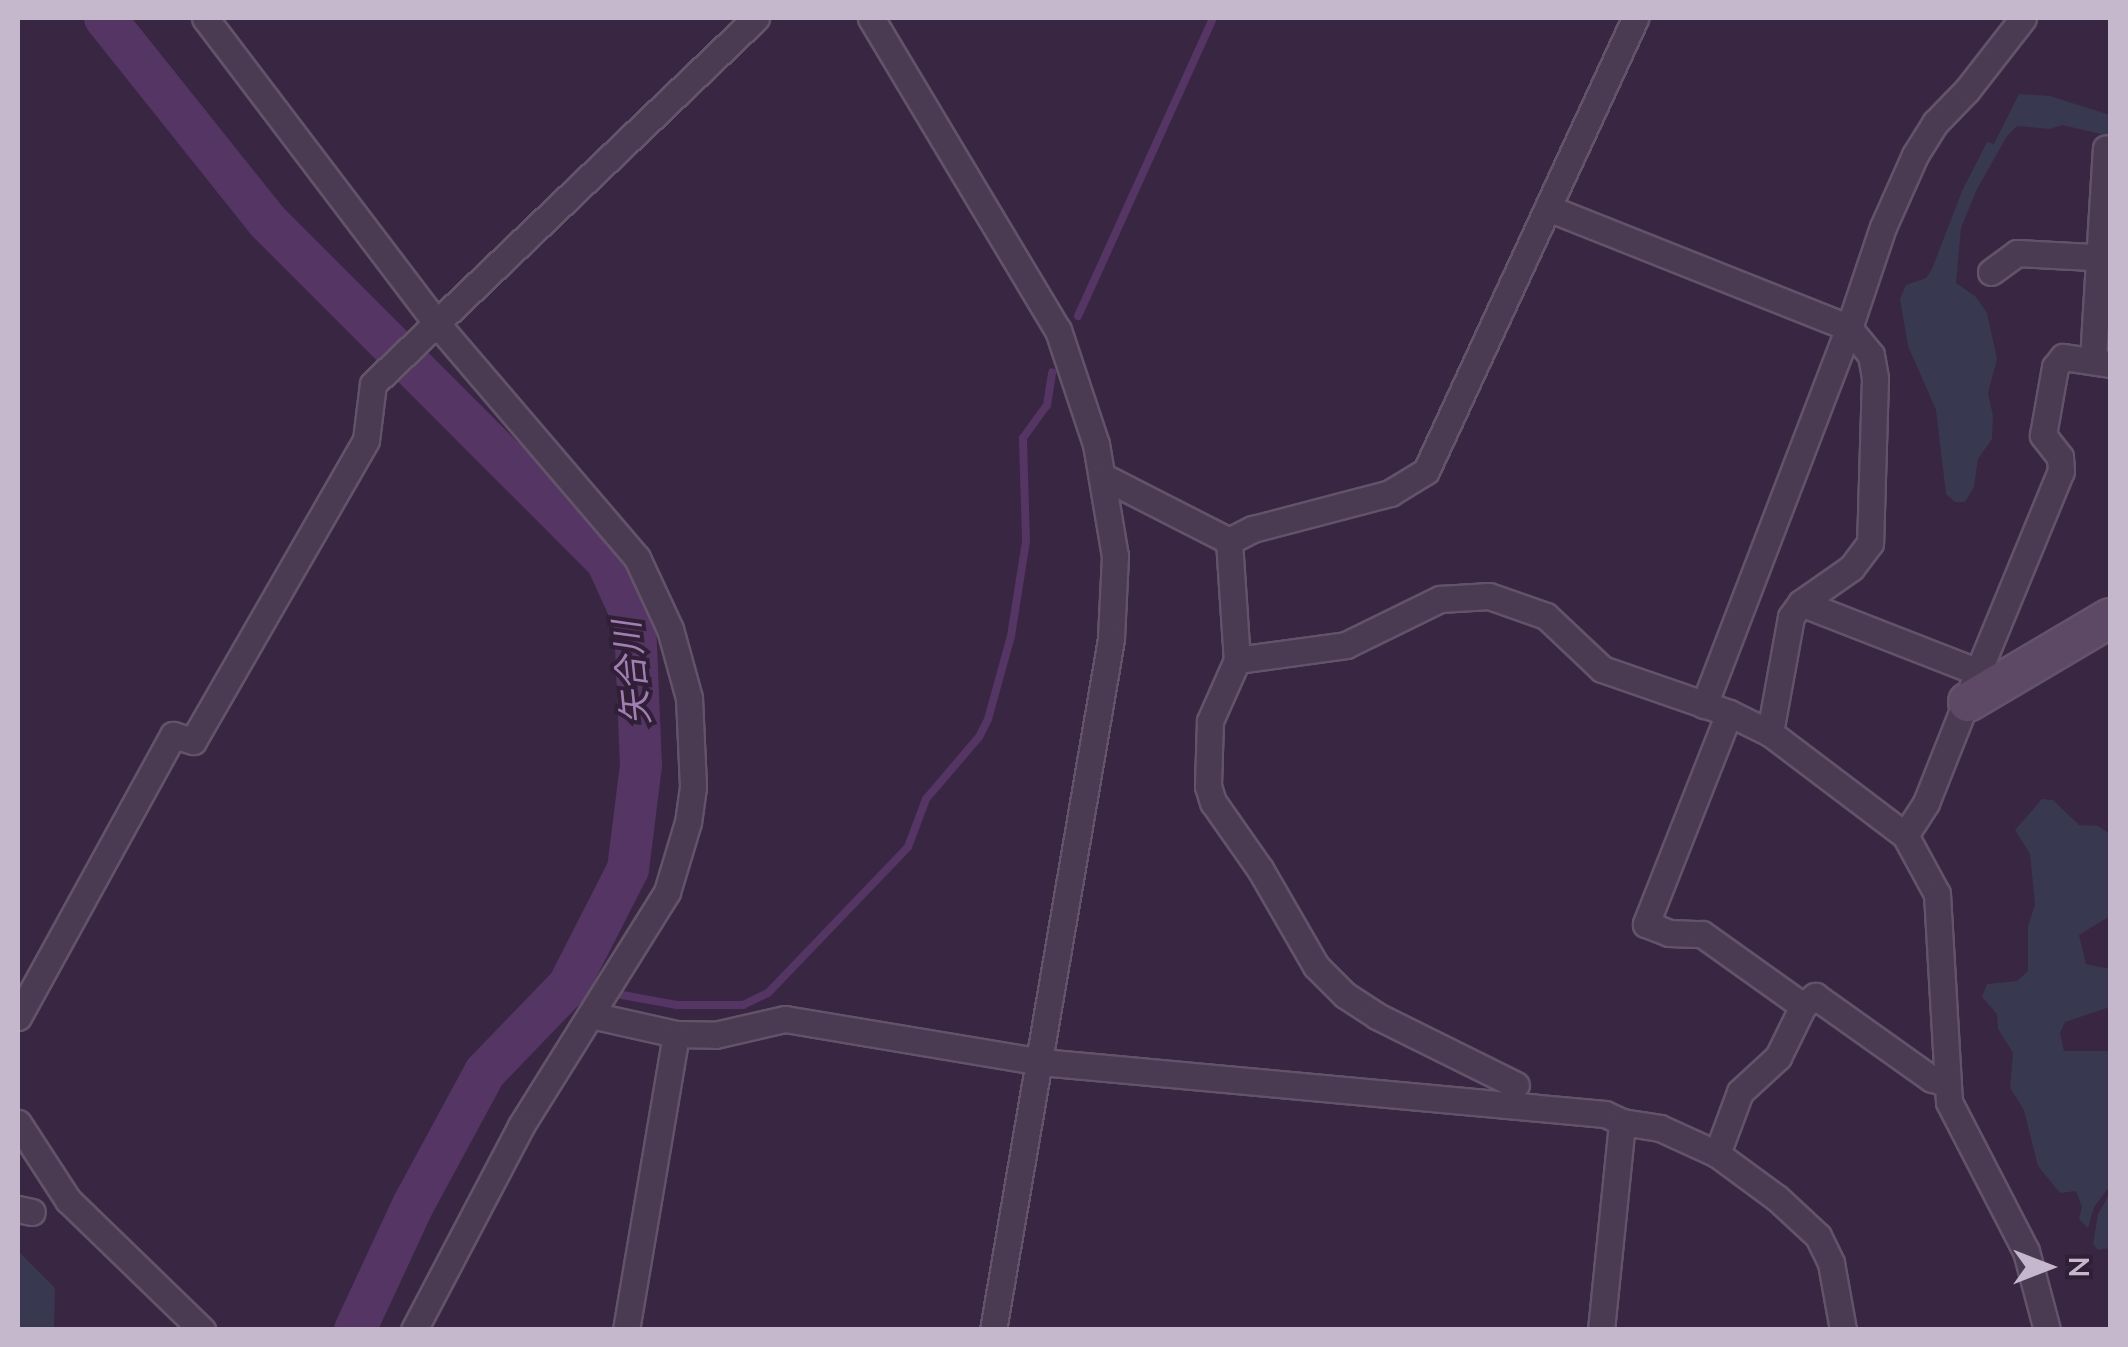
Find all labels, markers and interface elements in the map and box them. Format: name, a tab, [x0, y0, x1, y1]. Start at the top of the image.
water label: 矢合川	[607, 619, 659, 727]
north arrow	[1998, 1217, 2098, 1317]
text: N	[2059, 1257, 2097, 1277]

